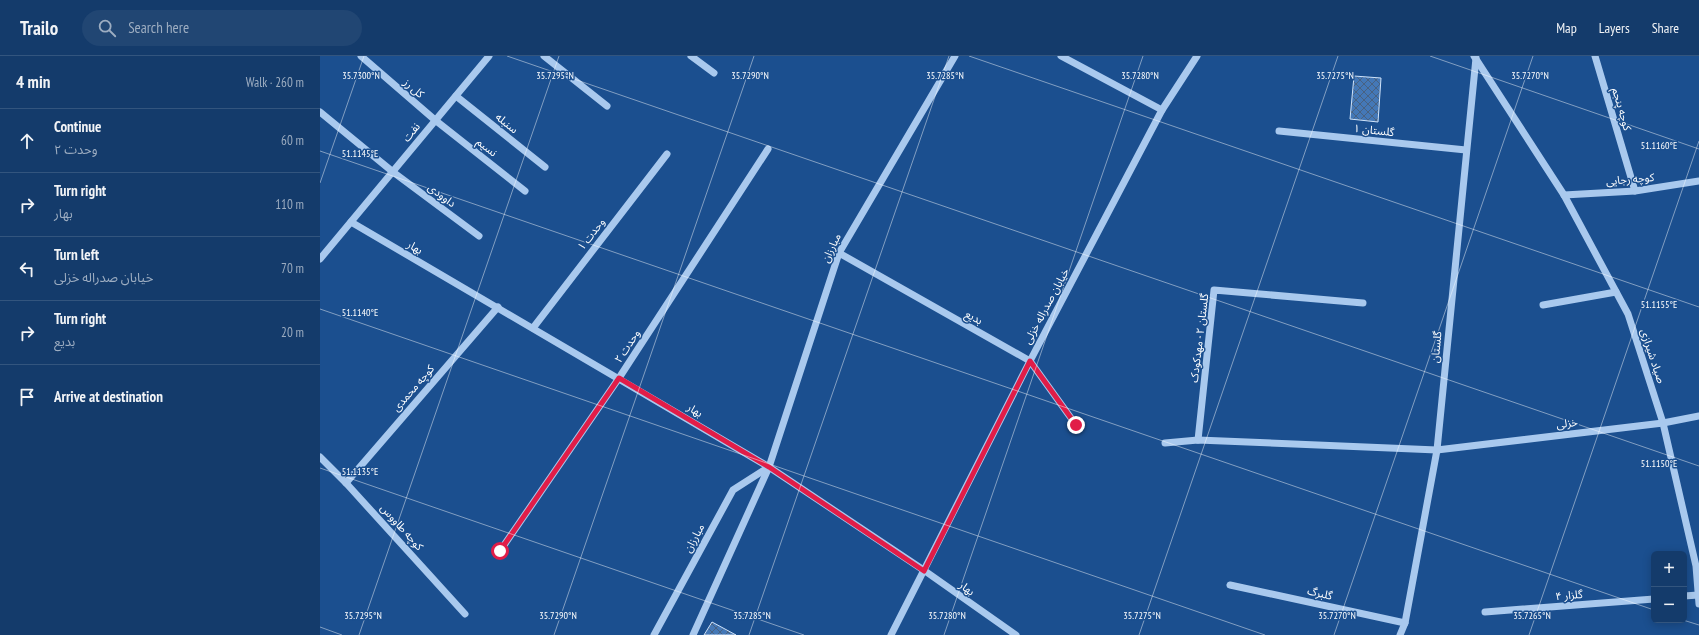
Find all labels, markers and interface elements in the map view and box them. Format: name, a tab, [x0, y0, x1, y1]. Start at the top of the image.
search box	[82, 10, 362, 46]
text: Trailo	[20, 16, 58, 40]
icon: search	[96, 17, 118, 39]
text: Search here	[128, 18, 189, 37]
text: Map	[1556, 19, 1577, 37]
text: Layers	[1599, 19, 1630, 37]
text: Share	[1652, 19, 1679, 37]
text: 35.7300°N	[342, 69, 380, 82]
text: 35.7295°N	[536, 69, 574, 82]
text: 35.7290°N	[731, 69, 769, 82]
text: 35.7285°N	[926, 69, 964, 82]
text: 35.7280°N	[1121, 69, 1159, 82]
text: 35.7275°N	[1316, 69, 1354, 82]
text: 35.7270°N	[1511, 69, 1549, 82]
text: 4 min	[16, 71, 50, 93]
text: Walk · 260 m	[246, 74, 304, 91]
street label: کل رز	[400, 75, 428, 101]
street label: کوچه پنجم	[1607, 86, 1635, 133]
street label: سنبله	[493, 110, 521, 137]
text: Continue	[54, 117, 101, 136]
street label: نفت	[399, 120, 423, 144]
street label: گلستان ۱	[1353, 121, 1395, 139]
icon: ahead	[16, 130, 38, 152]
text: 60 m	[281, 132, 304, 149]
street label: نسیم	[473, 135, 500, 161]
text: 51.1160°E	[1641, 139, 1677, 152]
text: وحدت ۲	[54, 141, 98, 158]
text: 51.1145°E	[342, 147, 378, 160]
street label: کوچه رجایی	[1605, 170, 1655, 189]
street label: داوودی	[425, 180, 459, 210]
text: Turn right	[54, 181, 106, 200]
icon: right	[16, 194, 38, 216]
text: 110 m	[275, 196, 304, 213]
text: بهار	[54, 205, 73, 222]
street label: وحدت ۱	[574, 215, 608, 253]
street label: مبارزان	[818, 231, 844, 265]
street label: بهار	[404, 236, 425, 257]
text: Turn left	[54, 245, 99, 264]
icon: left	[16, 258, 38, 280]
text: 70 m	[281, 260, 304, 277]
street label: خیابان صدراله خزلی	[1020, 265, 1072, 346]
text: خیابان صدراله خزلی	[54, 269, 153, 286]
street label: گلستان ۲ - مهدکودک	[1187, 292, 1211, 383]
text: 51.1155°E	[1641, 298, 1677, 311]
text: 51.1140°E	[342, 306, 378, 319]
street label: بدیع	[962, 307, 985, 328]
text: Turn right	[54, 309, 106, 328]
icon: right	[16, 322, 38, 344]
text: 20 m	[281, 324, 304, 341]
street label: وحدت ۲	[611, 327, 643, 365]
street label: صیاد شیرازی	[1638, 327, 1668, 385]
street label: گلستان	[1428, 330, 1444, 364]
text: بدیع	[54, 333, 75, 350]
street label: کوچه محمدی	[389, 361, 438, 415]
icon: arrive	[16, 386, 38, 408]
text: Arrive at destination	[54, 387, 163, 406]
street label: بهار	[684, 399, 705, 420]
street label: خزلی	[1555, 415, 1579, 431]
route end	[1067, 416, 1085, 434]
text: 51.1150°E	[1641, 457, 1677, 470]
text: 51.1135°E	[342, 465, 378, 478]
street label: کوچه طاووس	[377, 501, 427, 554]
street label: مبارزان	[681, 521, 708, 555]
route start	[491, 542, 509, 560]
map controls	[1651, 551, 1687, 623]
button: +	[1651, 551, 1687, 587]
street label: بهار	[956, 577, 978, 598]
street label: گلبرگ	[1306, 583, 1334, 603]
street label: گلزار ۴	[1555, 587, 1584, 603]
button: −	[1651, 587, 1687, 623]
text: 35.7295°N	[344, 609, 382, 622]
text: 35.7290°N	[539, 609, 577, 622]
text: 35.7285°N	[733, 609, 771, 622]
text: 35.7280°N	[928, 609, 966, 622]
text: 35.7275°N	[1123, 609, 1161, 622]
text: 35.7270°N	[1318, 609, 1356, 622]
text: 35.7265°N	[1513, 609, 1551, 622]

